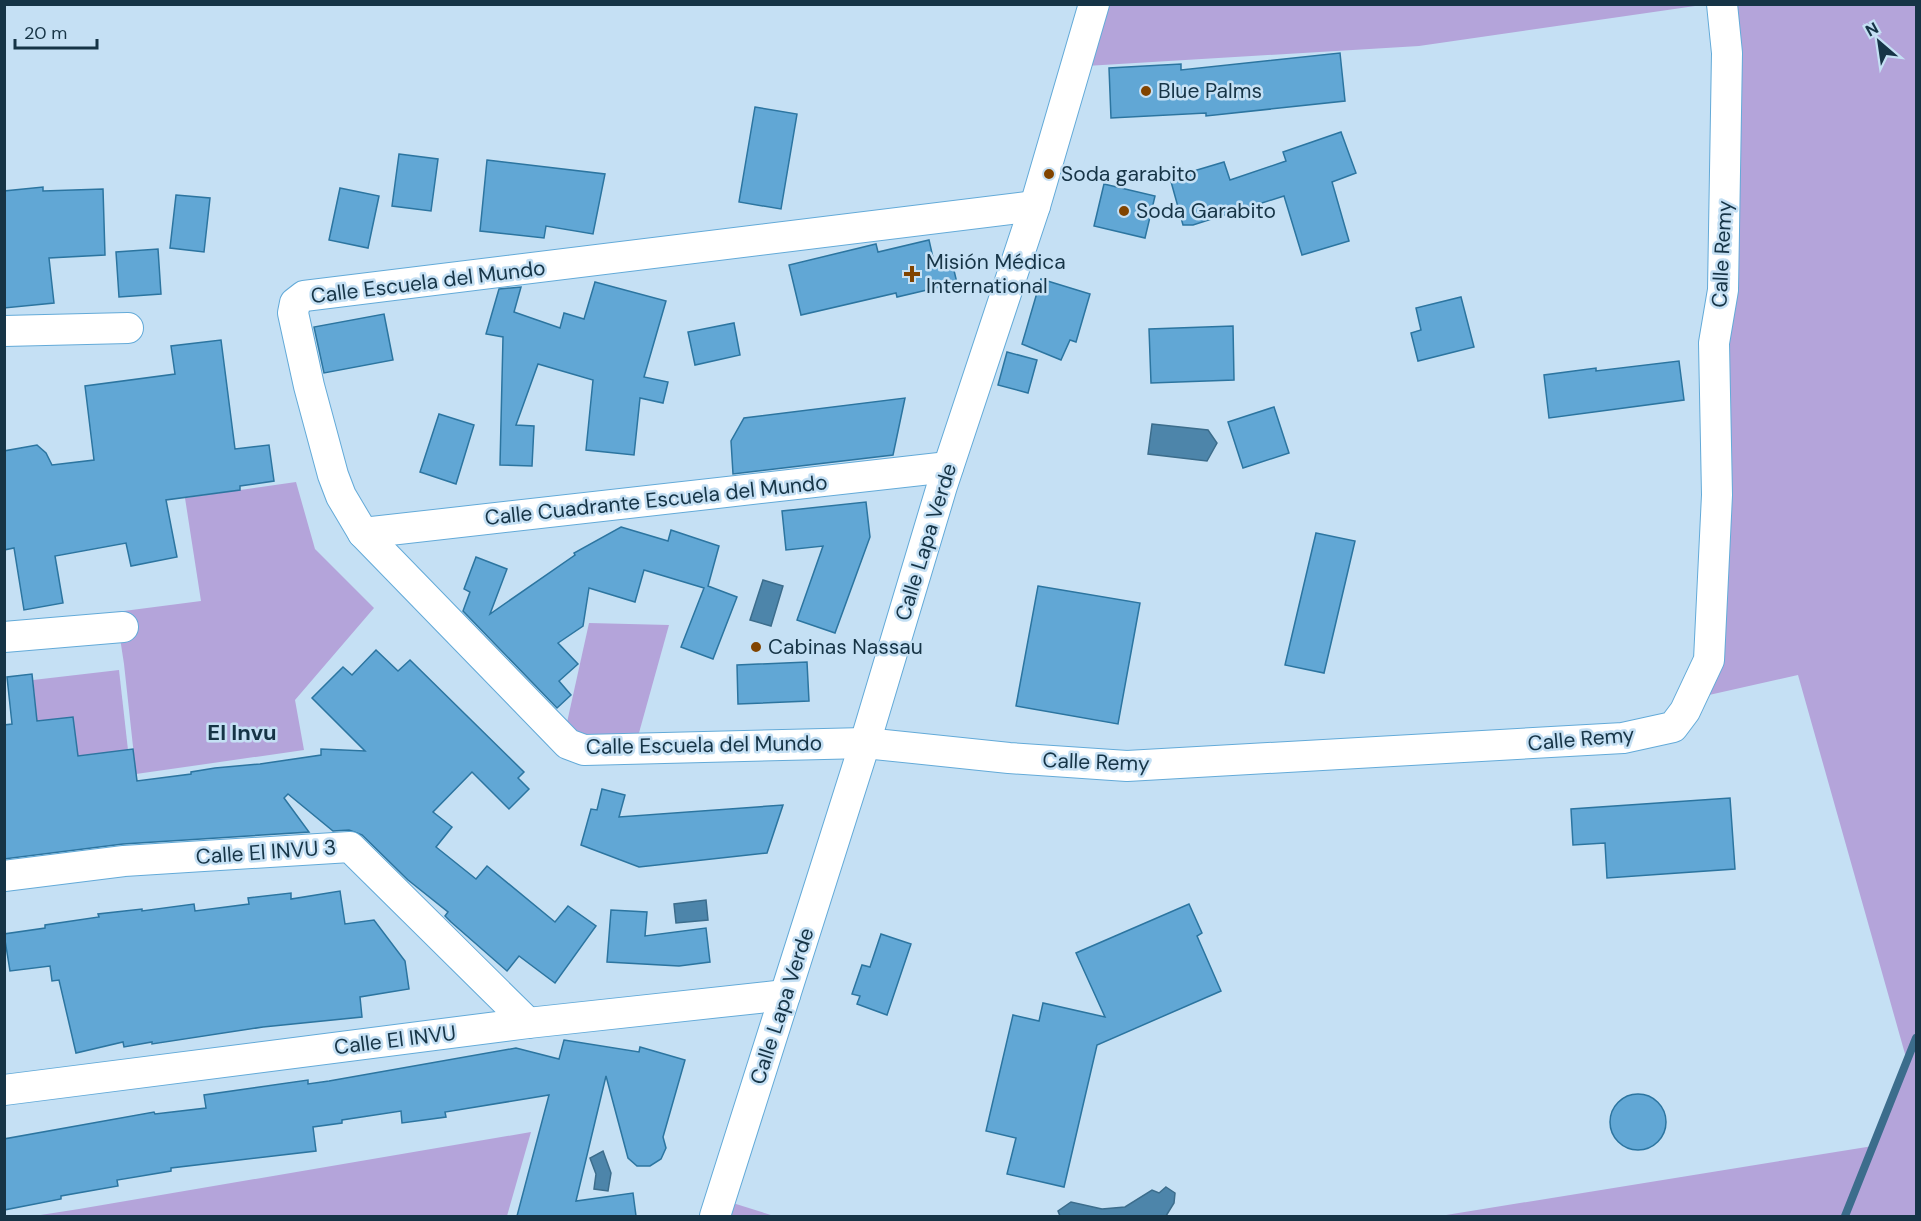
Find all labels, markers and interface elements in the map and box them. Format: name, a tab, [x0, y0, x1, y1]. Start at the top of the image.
scale bar	[15, 12, 98, 50]
north arrow	[1849, 12, 1909, 72]
text: N	[1862, 17, 1882, 41]
text: 20 m	[24, 21, 67, 45]
place label: Blue Palms	[1158, 77, 1262, 105]
marker: Blue Palms	[1139, 84, 1153, 98]
place label: Soda garabito	[1061, 160, 1197, 188]
marker: Soda garabito	[1042, 167, 1056, 181]
place label: Soda Garabito	[1136, 197, 1276, 225]
street label: Calle Remy	[1705, 199, 1739, 308]
marker: Soda Garabito	[1117, 204, 1131, 218]
place label: Misión Médica International	[926, 248, 1066, 300]
street label: Calle Escuela del Mundo	[309, 254, 547, 310]
marker: Misión Médica International	[903, 265, 921, 283]
street label: Calle Lapa Verde	[889, 460, 963, 624]
street label: Calle Cuadrante Escuela del Mundo	[483, 468, 829, 532]
place label: Cabinas Nassau	[768, 633, 923, 661]
marker: Cabinas Nassau	[749, 640, 763, 654]
district label: El Invu	[207, 718, 277, 747]
street label: Calle Remy	[1526, 720, 1636, 758]
street label: Calle Escuela del Mundo	[586, 729, 822, 761]
street label: Calle Remy	[1042, 746, 1150, 778]
street label: Calle El INVU 3	[195, 833, 337, 871]
street label: Calle Lapa Verde	[743, 924, 821, 1088]
street label: Calle El INVU	[332, 1019, 458, 1061]

